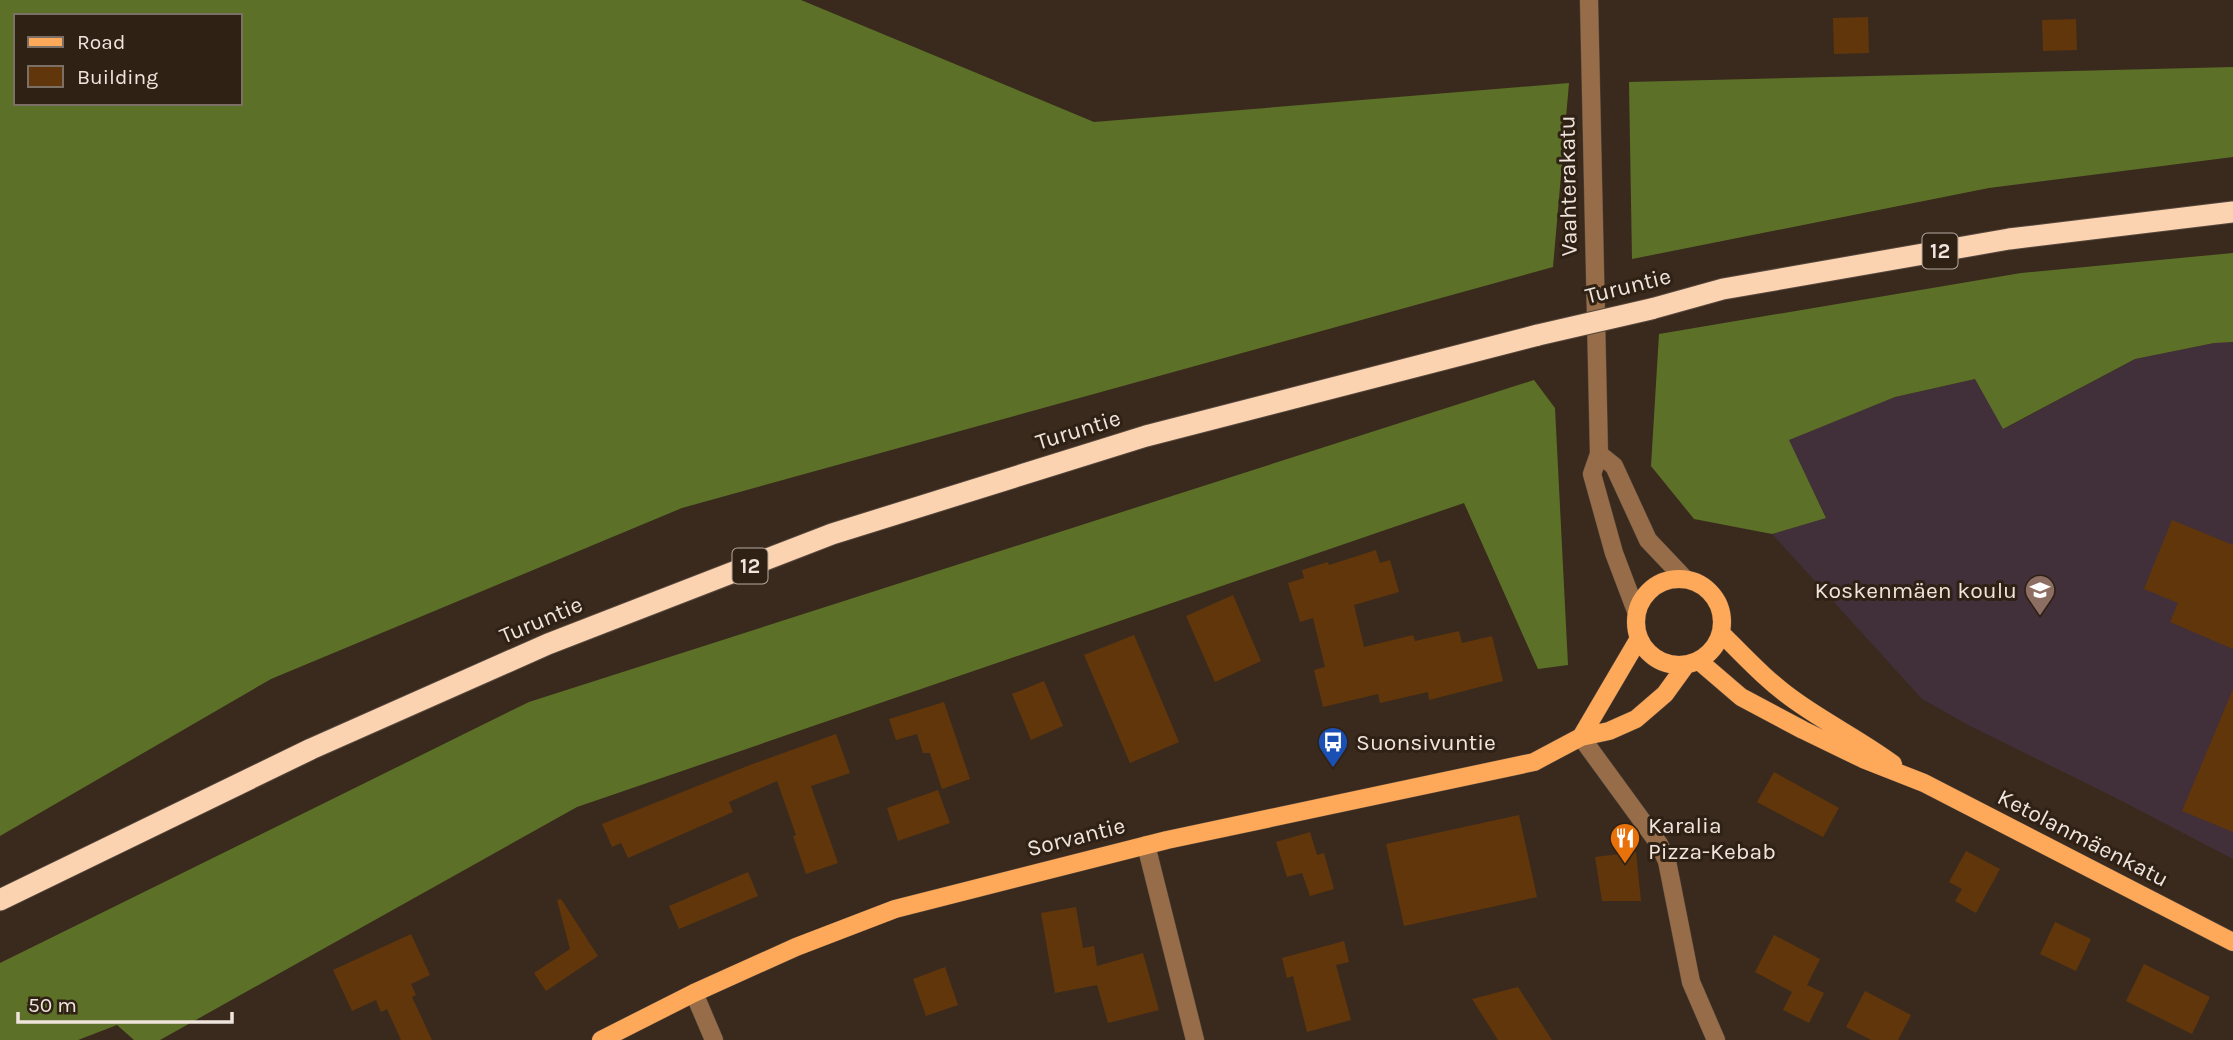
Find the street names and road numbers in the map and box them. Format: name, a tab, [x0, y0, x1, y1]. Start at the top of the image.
street label: Vaahterakatu	[1553, 115, 1583, 257]
road number: 12	[1923, 233, 1958, 268]
street label: Turuntie	[1582, 262, 1674, 310]
street label: Turuntie	[1032, 404, 1124, 456]
road number: 12	[732, 548, 768, 584]
street label: Turuntie	[496, 591, 586, 649]
street label: Ketolanmäenkatu	[1993, 783, 2173, 893]
street label: Sorvantie	[1024, 812, 1128, 862]

